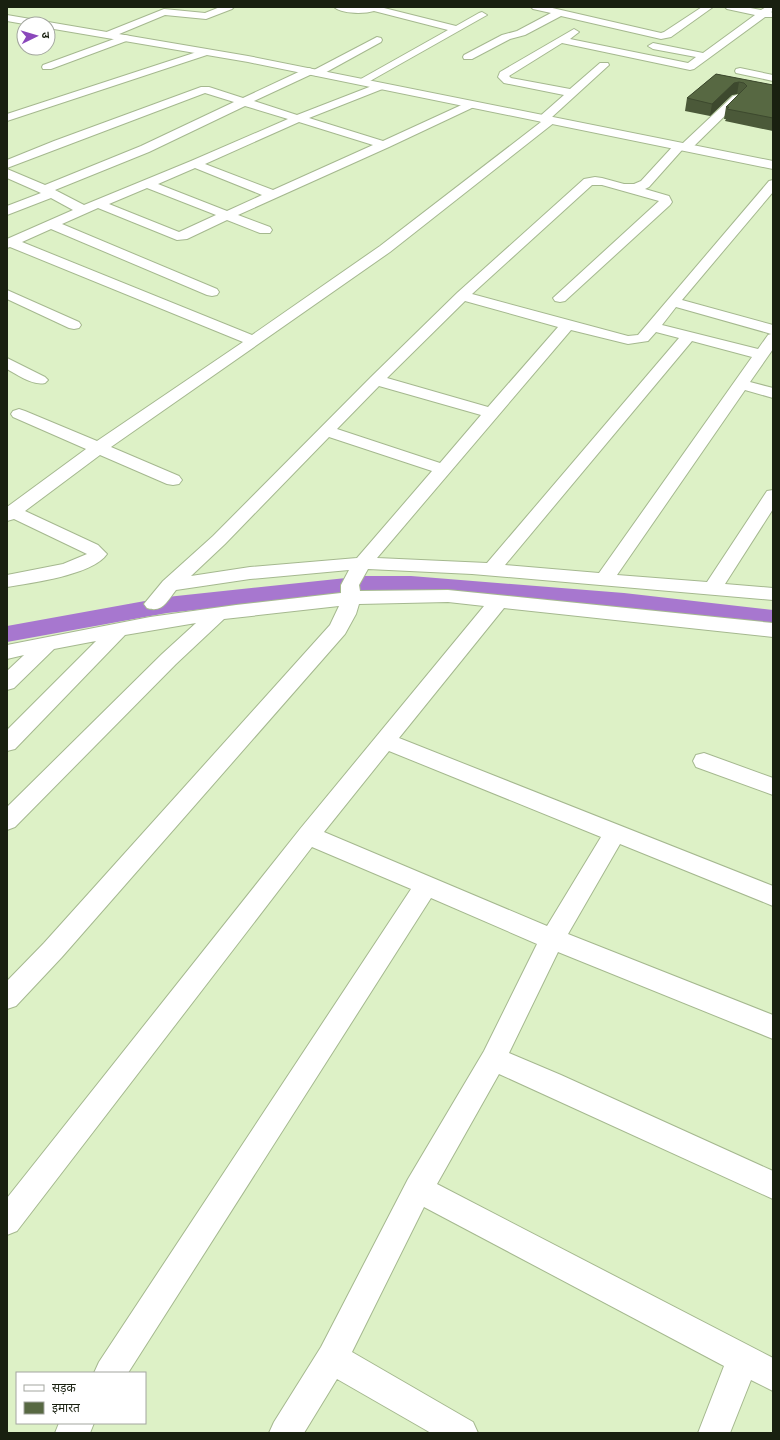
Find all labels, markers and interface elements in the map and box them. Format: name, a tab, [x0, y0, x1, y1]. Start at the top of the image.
north arrow	[16, 16, 56, 56]
text: उ	[39, 31, 53, 40]
legend	[16, 1372, 146, 1424]
text: सड़क	[52, 1380, 77, 1395]
text: इमारत	[52, 1400, 81, 1415]

